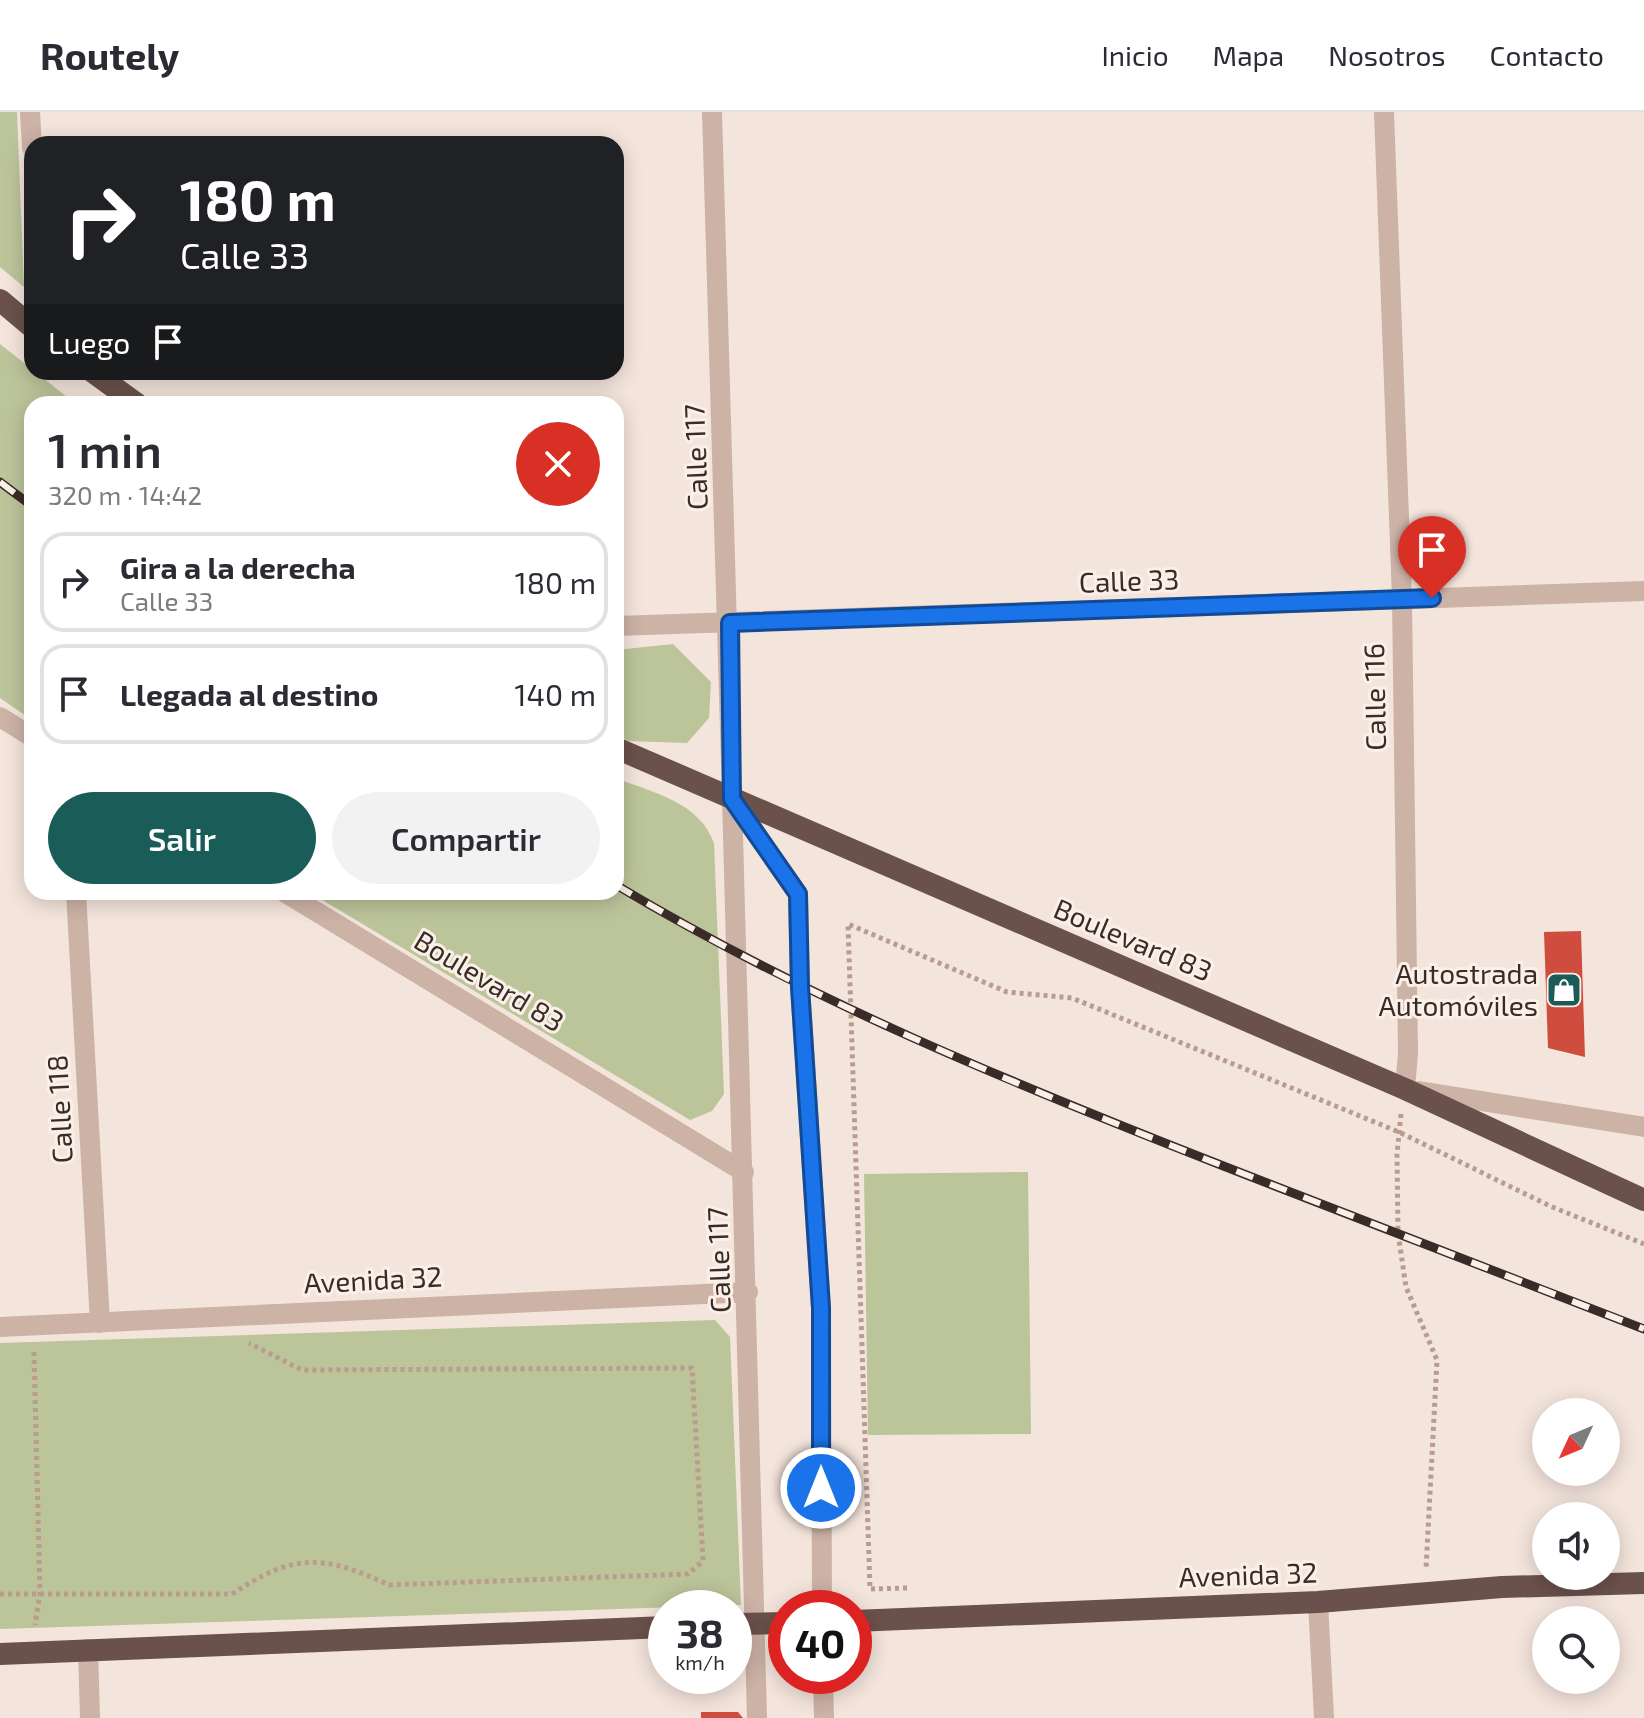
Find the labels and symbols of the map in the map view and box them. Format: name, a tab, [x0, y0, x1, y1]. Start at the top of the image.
street label: Calle 117	[676, 404, 714, 511]
pin	[1398, 516, 1466, 598]
street label: Calle 33	[1078, 561, 1180, 599]
street label: Calle 116	[1356, 643, 1392, 751]
street label: Boulevard 83	[1049, 891, 1218, 988]
street label: Boulevard 83	[409, 922, 570, 1038]
place label: Autostrada Automóviles	[1378, 956, 1538, 1022]
shop icon: Autostrada Automóviles	[1545, 971, 1583, 1009]
street label: Calle 118	[39, 1054, 79, 1164]
street label: Calle 117	[699, 1207, 737, 1314]
street label: Avenida 32	[303, 1258, 443, 1300]
north arrow	[1532, 1398, 1620, 1486]
position arrow	[779, 1446, 863, 1530]
street label: Avenida 32	[1178, 1555, 1318, 1593]
speed limit sign: 40	[768, 1590, 872, 1694]

